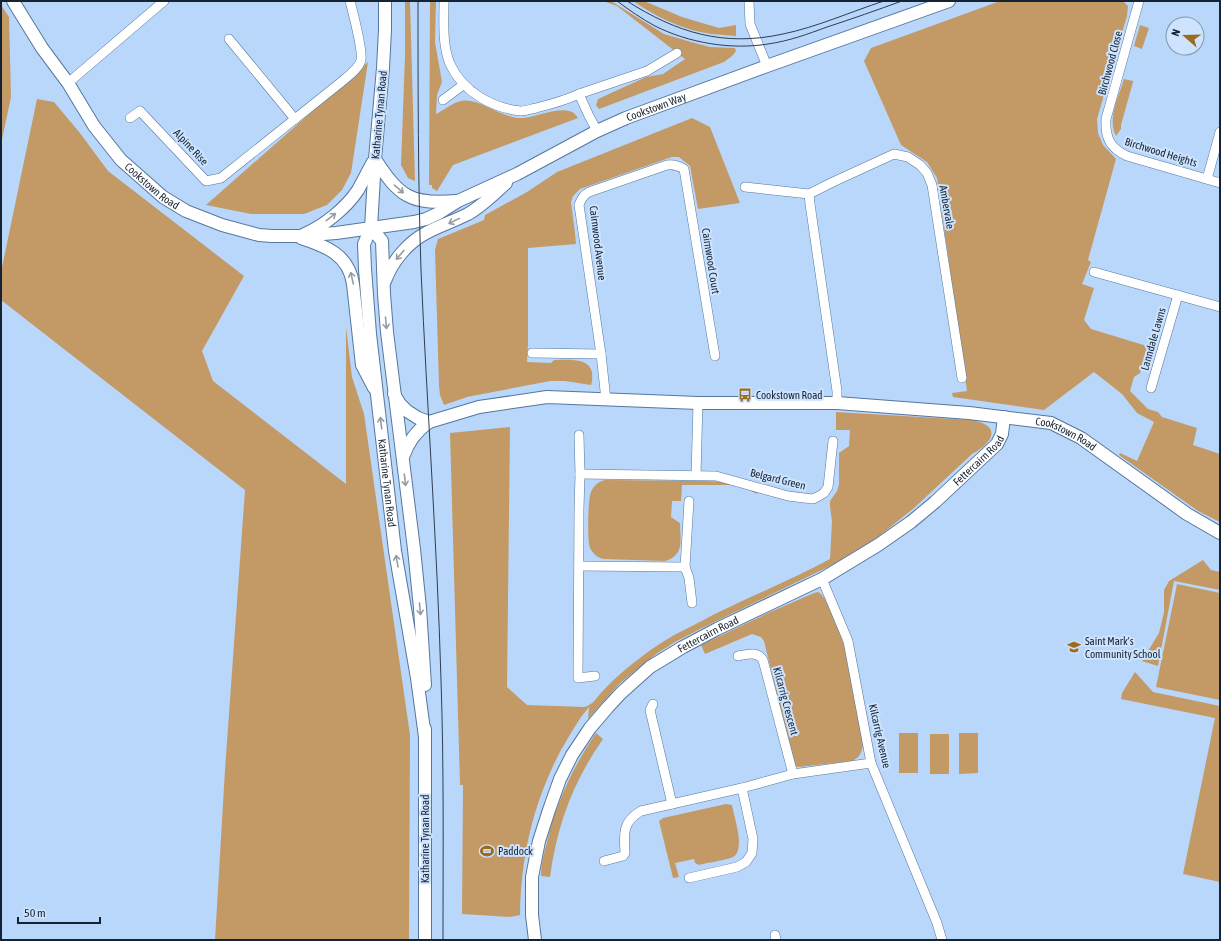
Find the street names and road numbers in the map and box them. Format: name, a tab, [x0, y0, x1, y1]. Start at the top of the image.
street label: Birchwood Close	[1096, 30, 1124, 96]
street label: Katharine Tynan Road	[369, 70, 389, 160]
street label: Cookstown Way	[625, 90, 688, 123]
street label: Alpine Rise	[171, 127, 211, 167]
street label: Birchwood Heights	[1123, 135, 1199, 169]
street label: Cookstown Road	[122, 160, 181, 211]
street label: Ambervale	[937, 184, 957, 230]
street label: Cairnwood Avenue	[587, 205, 609, 281]
street label: Cairnwood Court	[700, 227, 722, 295]
street label: Lanndale Lawns	[1138, 306, 1168, 372]
street label: Cookstown Road	[1035, 415, 1099, 453]
street label: Fettercairn Road	[951, 434, 1006, 488]
street label: Katharine Tynan Road	[376, 438, 398, 528]
street label: Belgard Green	[749, 466, 807, 492]
street label: Fettercairn Road	[675, 614, 740, 655]
street label: Kilcarrig Crescent	[771, 666, 801, 736]
street label: Kilcarrig Avenue	[867, 703, 893, 769]
street label: Katharine Tynan Road	[419, 795, 431, 883]

